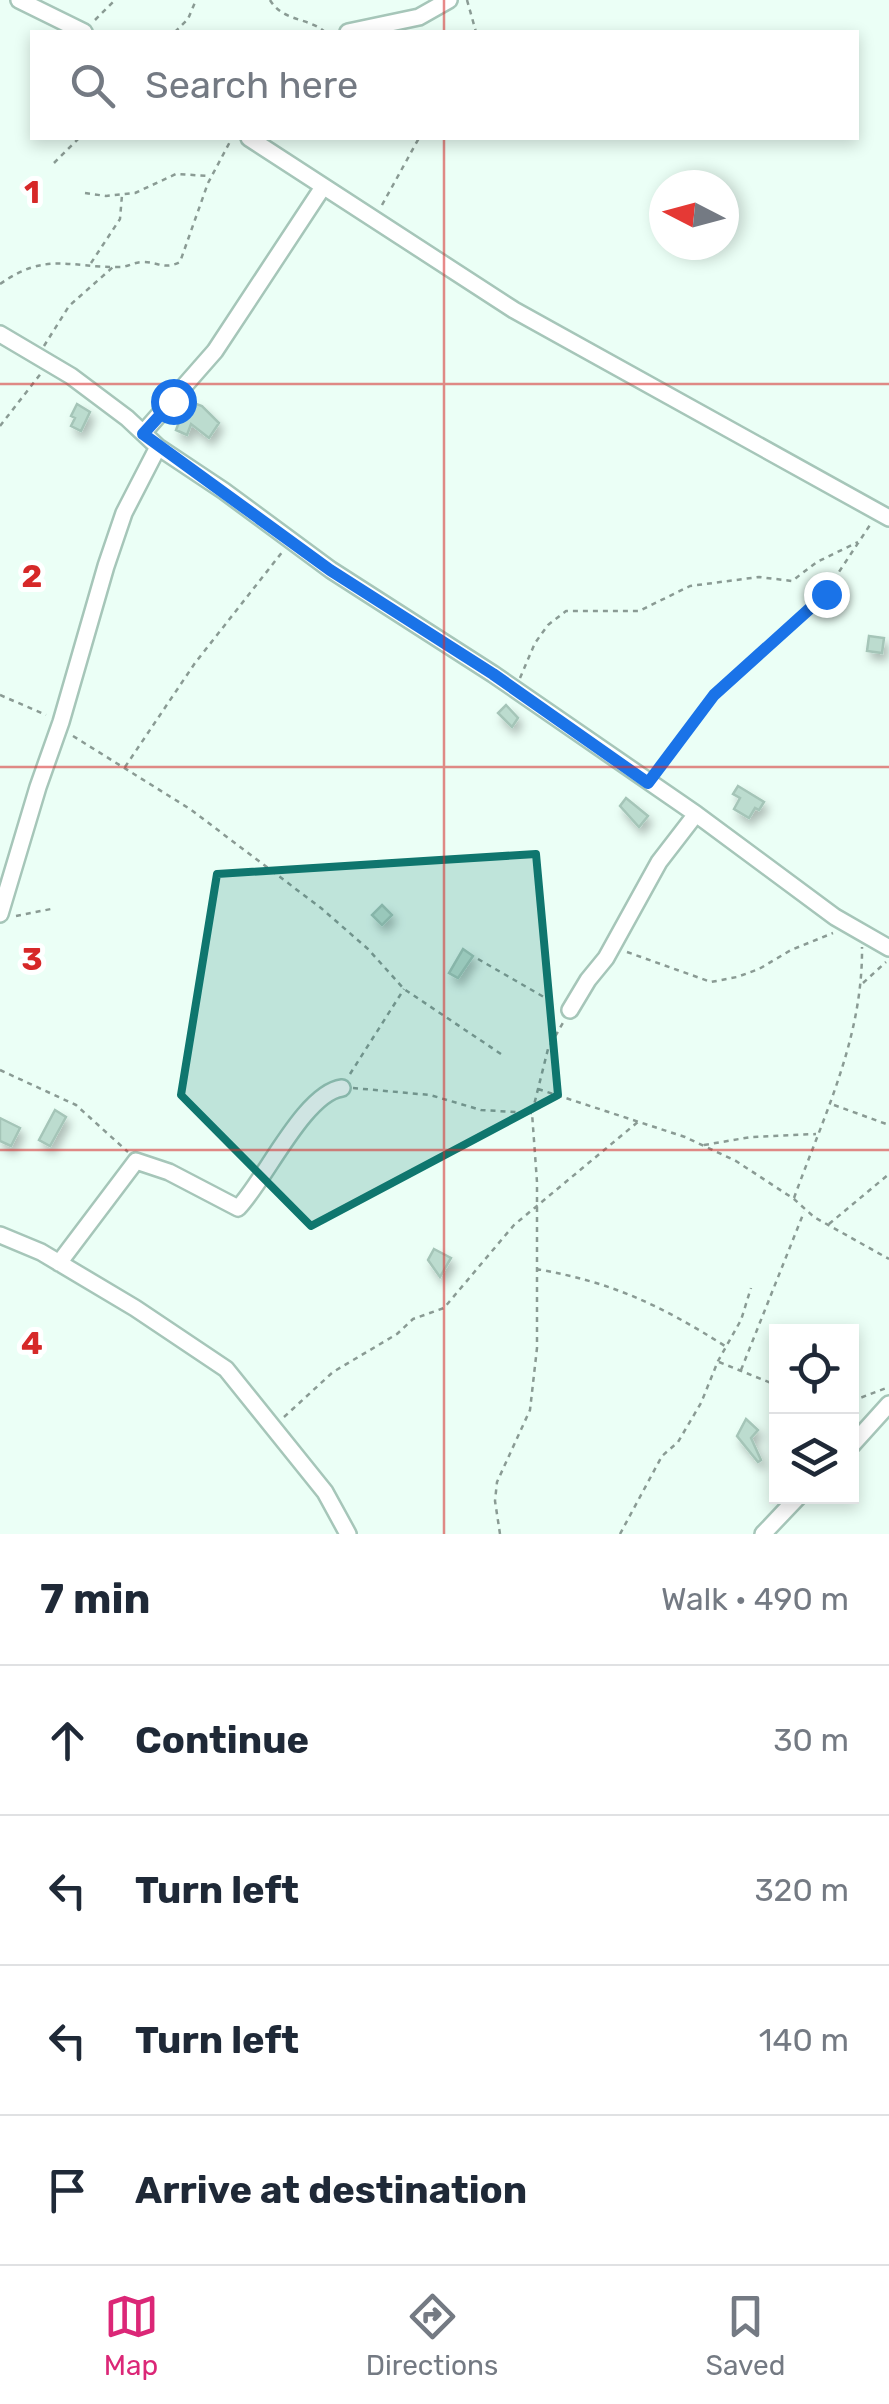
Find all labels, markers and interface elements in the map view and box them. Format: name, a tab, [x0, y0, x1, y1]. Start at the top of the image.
search box	[30, 30, 859, 140]
icon: search	[65, 58, 120, 113]
text: Search here	[145, 62, 358, 108]
north arrow	[649, 170, 739, 260]
text: 1	[24, 173, 40, 211]
route start	[151, 379, 197, 425]
text: 2	[22, 557, 42, 595]
route end	[804, 572, 850, 618]
text: 3	[21, 940, 43, 978]
text: 4	[21, 1324, 43, 1362]
map controls	[769, 1324, 859, 1504]
button: locate	[769, 1324, 859, 1414]
button: layers	[769, 1414, 859, 1504]
text: 7 min	[40, 1574, 151, 1624]
text: Walk · 490 m	[661, 1580, 849, 1618]
icon: ahead	[40, 1713, 95, 1768]
text: Continue	[135, 1717, 309, 1763]
text: 30 m	[773, 1721, 849, 1759]
icon: left	[40, 1863, 95, 1918]
text: Turn left	[135, 1867, 299, 1913]
text: 320 m	[754, 1871, 849, 1909]
icon: left	[40, 2013, 95, 2068]
text: Turn left	[135, 2017, 299, 2063]
text: 140 m	[759, 2021, 849, 2059]
icon: arrive	[40, 2163, 95, 2218]
text: Arrive at destination	[135, 2167, 527, 2213]
tab: Map	[104, 2289, 159, 2382]
tab: Directions	[366, 2289, 498, 2382]
tab: Saved	[705, 2289, 785, 2382]

